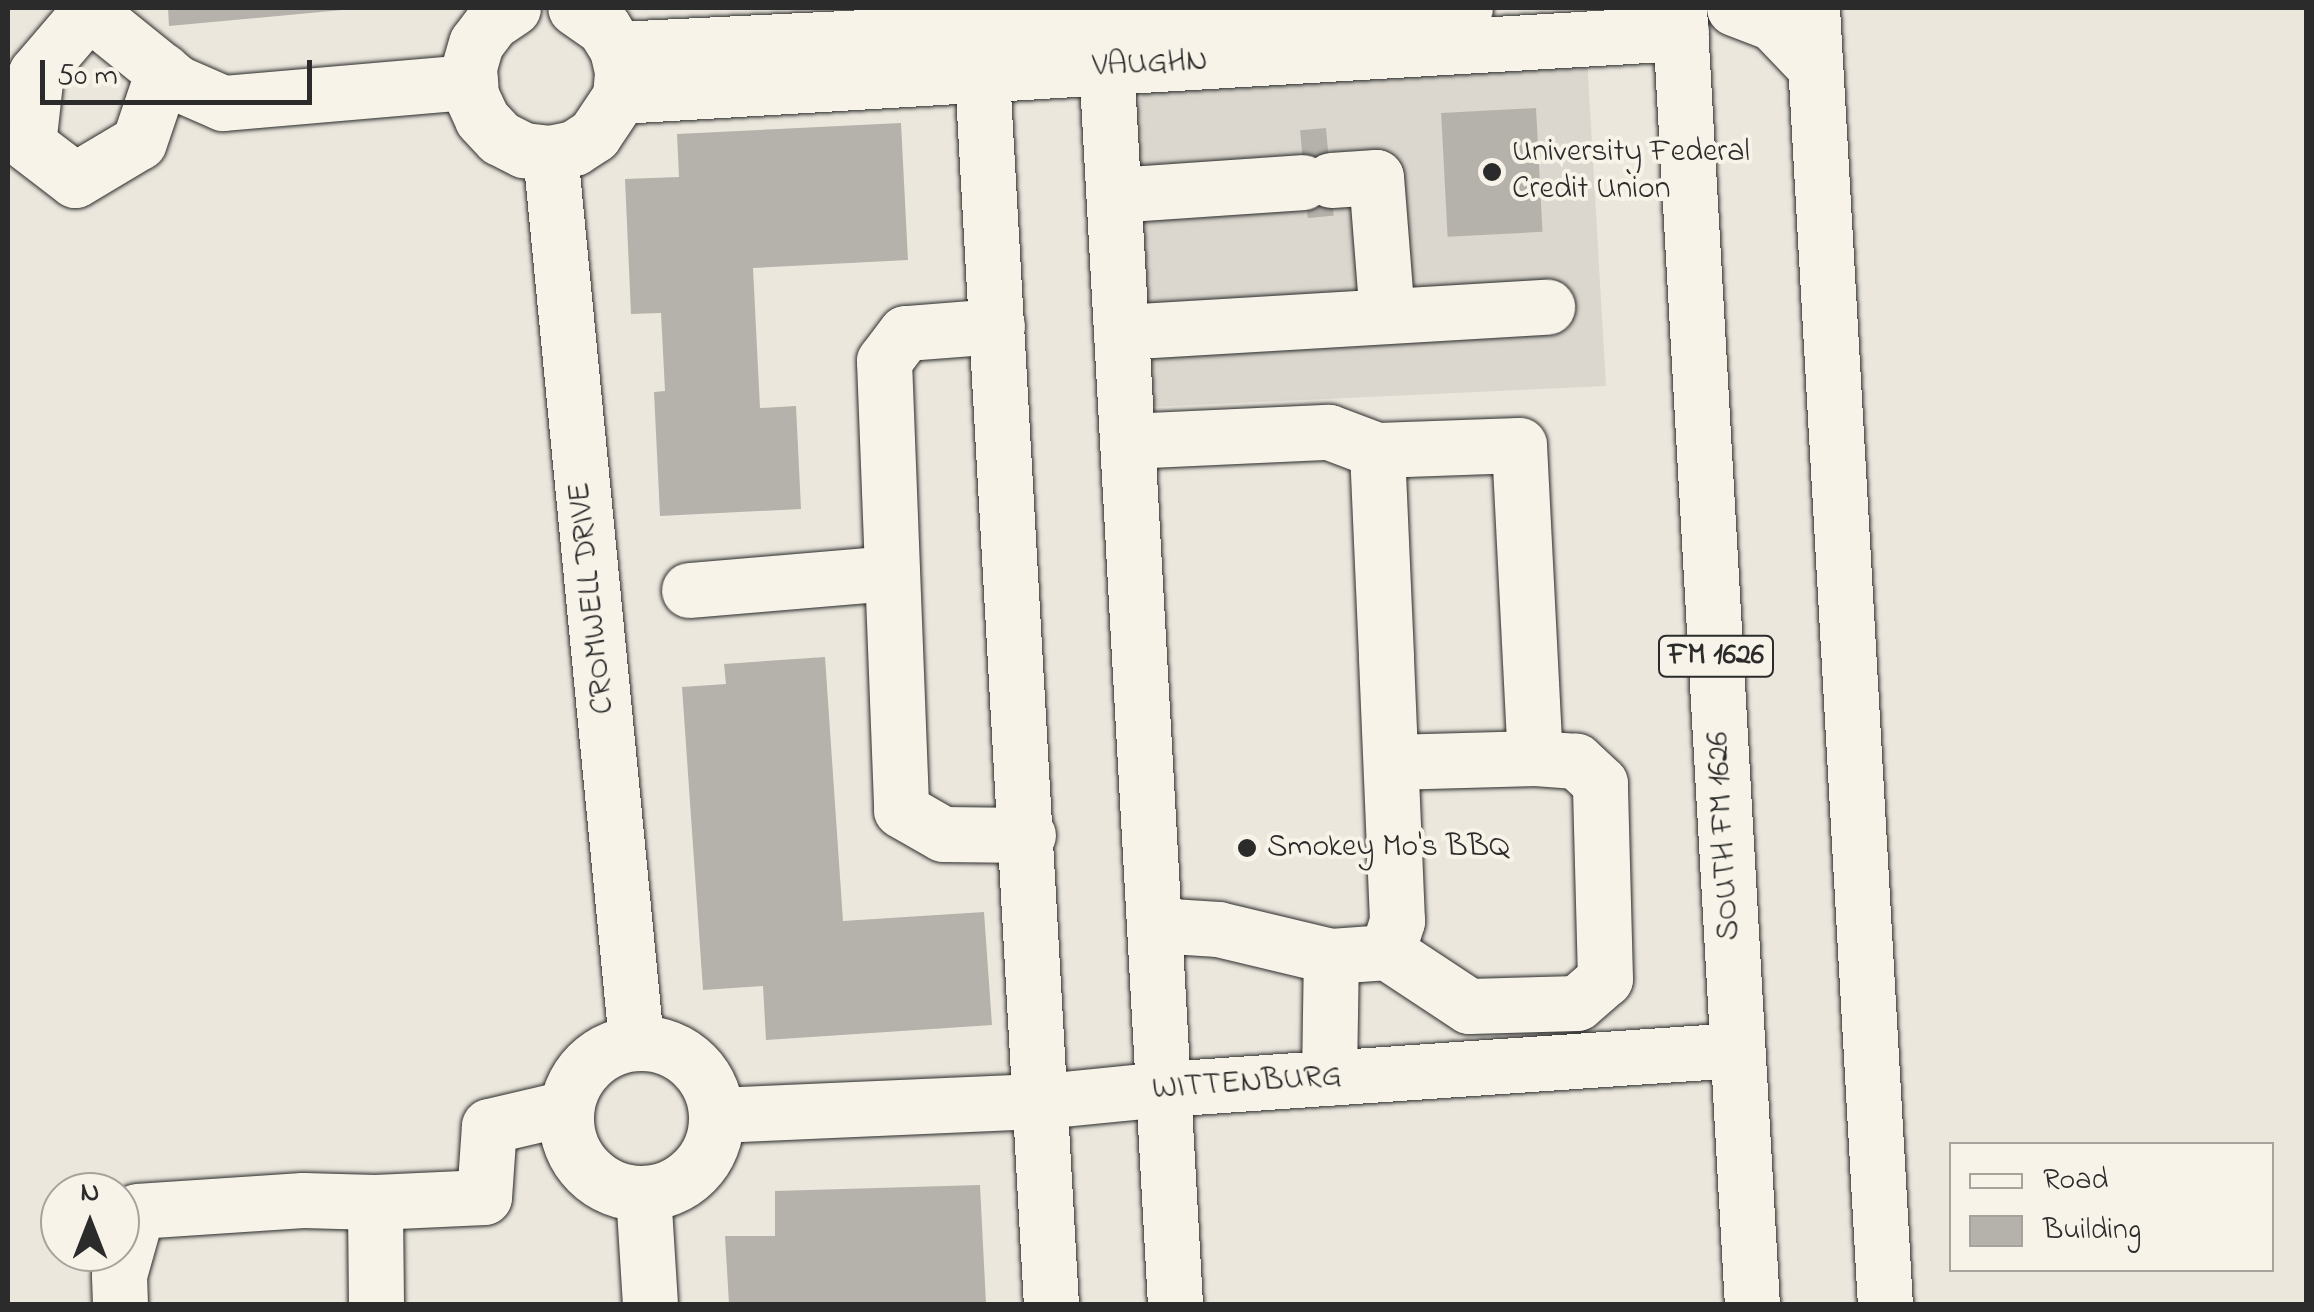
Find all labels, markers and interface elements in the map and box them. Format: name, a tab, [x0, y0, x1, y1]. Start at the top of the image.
scale bar	[45, 40, 318, 102]
street label: VAUGHN	[1091, 43, 1209, 87]
text: 50 m	[57, 55, 118, 99]
place label: University Federal Credit Union	[1512, 135, 1750, 210]
marker: University Federal Credit Union	[1481, 161, 1503, 183]
street label: CROMWELL DRIVE	[562, 480, 624, 716]
road number: FM 1626	[1656, 631, 1776, 681]
street label: SOUTH FM 1626	[1700, 731, 1750, 941]
place label: Smokey Mo's BBQ	[1267, 829, 1510, 867]
marker: Smokey Mo's BBQ	[1236, 837, 1258, 859]
street label: WITTENBURG	[1151, 1058, 1343, 1110]
legend	[1949, 1142, 2274, 1272]
text: Road	[2043, 1159, 2108, 1203]
north arrow	[40, 1172, 140, 1272]
text: N	[81, 1173, 99, 1214]
text: Building	[2043, 1209, 2141, 1253]

